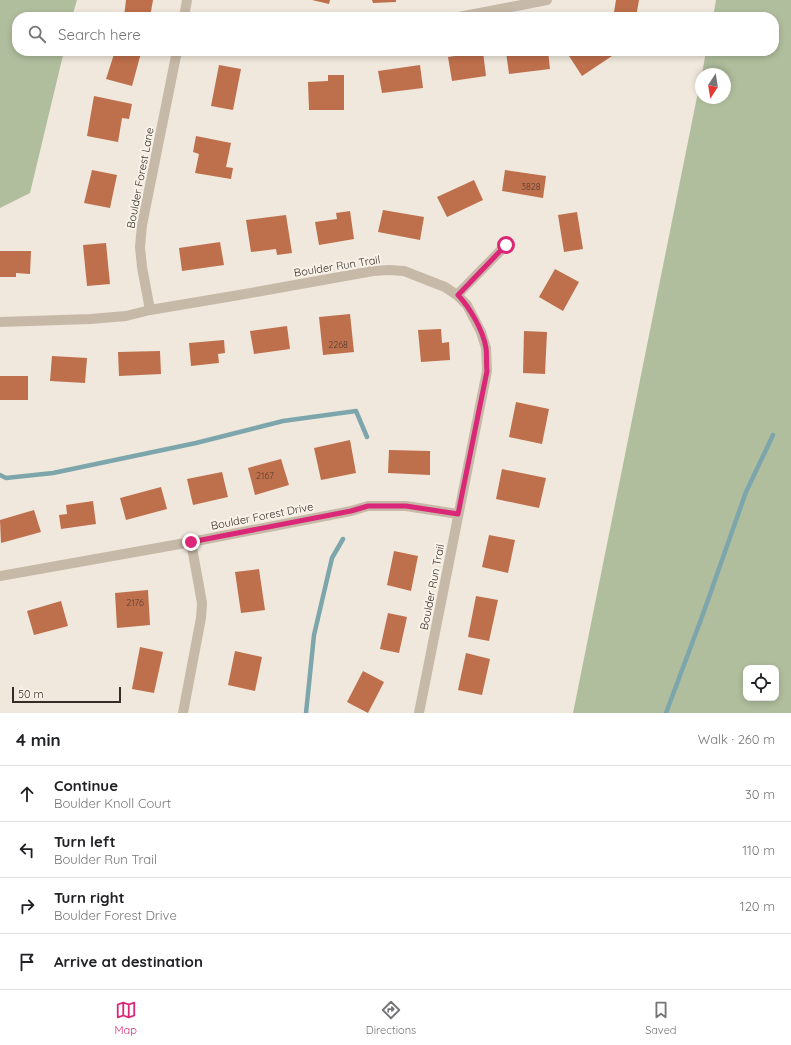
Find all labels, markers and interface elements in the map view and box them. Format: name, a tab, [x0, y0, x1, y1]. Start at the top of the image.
search box	[12, 12, 779, 56]
icon: search	[26, 23, 48, 45]
text: Search here	[58, 25, 141, 44]
north arrow	[695, 68, 731, 104]
street label: Boulder Forest Lane	[123, 126, 157, 230]
house number: 3828	[521, 181, 541, 192]
route start	[497, 236, 515, 254]
street label: Boulder Run Trail	[293, 252, 381, 280]
house number: 2268	[328, 339, 348, 350]
house number: 2167	[256, 470, 274, 481]
street label: Boulder Forest Drive	[210, 499, 314, 533]
route end	[182, 533, 200, 551]
street label: Boulder Run Trail	[417, 543, 447, 631]
house number: 2176	[126, 597, 144, 608]
map controls	[743, 665, 779, 701]
button: locate	[743, 665, 779, 701]
scale bar	[12, 685, 121, 704]
text: 50 m	[18, 687, 44, 701]
text: 4 min	[16, 729, 61, 750]
text: Walk · 260 m	[698, 731, 775, 747]
text: Continue	[54, 776, 118, 795]
icon: ahead	[16, 783, 38, 805]
text: 30 m	[745, 786, 775, 802]
text: Boulder Knoll Court	[54, 795, 171, 811]
text: Turn left	[54, 832, 116, 851]
icon: left	[16, 839, 38, 861]
text: 110 m	[742, 842, 775, 858]
text: Boulder Run Trail	[54, 851, 157, 867]
text: Turn right	[54, 888, 125, 907]
icon: right	[16, 895, 38, 917]
text: 120 m	[740, 898, 775, 914]
text: Boulder Forest Drive	[54, 907, 177, 923]
icon: arrive	[16, 951, 38, 973]
text: Arrive at destination	[54, 952, 203, 971]
tab: Map	[114, 999, 137, 1037]
tab: Directions	[366, 999, 416, 1037]
tab: Saved	[645, 999, 677, 1037]

